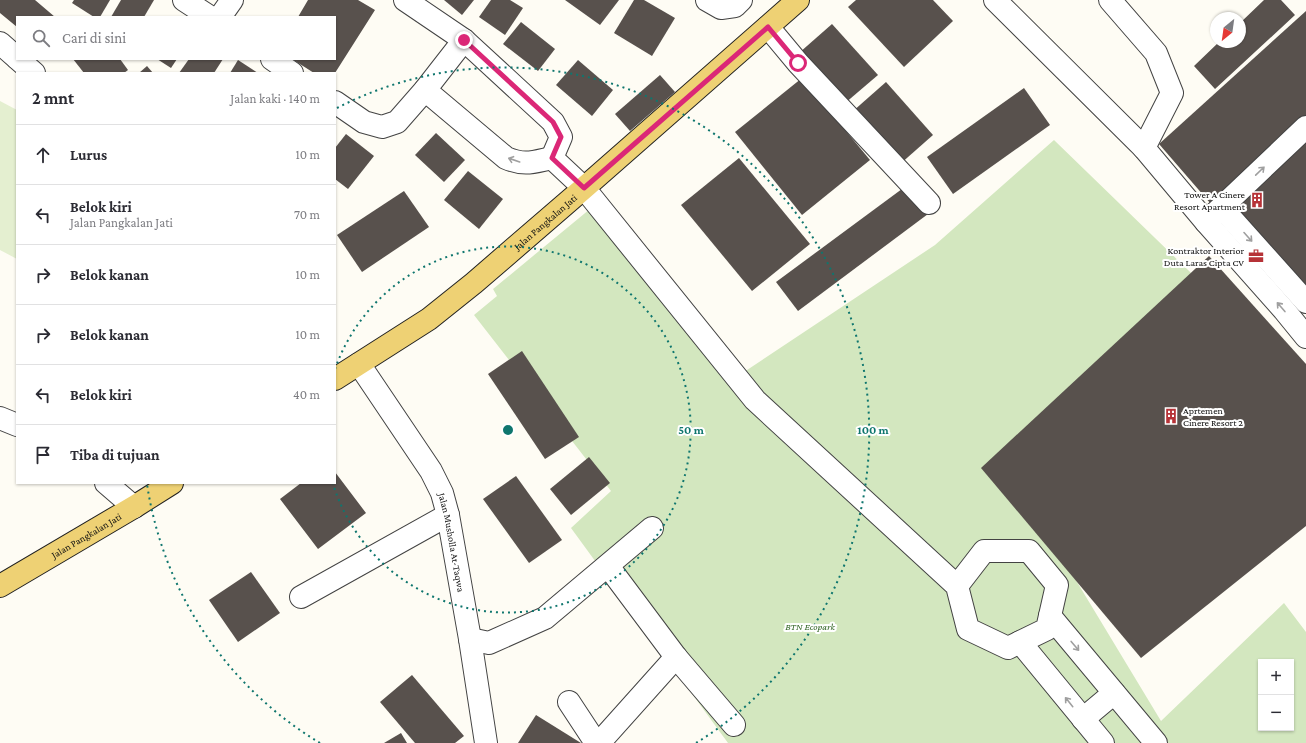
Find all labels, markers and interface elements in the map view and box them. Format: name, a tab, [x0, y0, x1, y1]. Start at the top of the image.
north arrow	[1210, 12, 1246, 48]
search box	[16, 16, 336, 60]
icon: search	[30, 27, 52, 49]
text: Cari di sini	[62, 30, 126, 46]
route end	[455, 31, 473, 49]
route start	[789, 54, 807, 72]
text: 2 mnt	[32, 89, 74, 108]
text: Jalan kaki · 140 m	[230, 91, 320, 106]
icon: ahead	[32, 144, 54, 166]
text: Lurus	[70, 147, 107, 163]
text: 10 m	[295, 147, 320, 162]
one-way arrow	[508, 156, 520, 164]
one-way arrow	[1255, 166, 1265, 176]
place label: Tower A Cinere Resort Apartment	[1174, 189, 1246, 212]
building icon: Tower A Cinere Resort Apartment	[1248, 191, 1266, 209]
street label: Jalan Pangkalan Jati	[511, 192, 579, 253]
text: Belok kiri	[70, 199, 132, 215]
icon: left	[32, 204, 54, 226]
text: 70 m	[294, 207, 320, 222]
text: Jalan Pangkalan Jati	[70, 215, 173, 230]
one-way arrow	[1243, 232, 1252, 242]
place label: Kontraktor Interior Duta Laras Cipta CV	[1164, 245, 1244, 268]
office icon: Kontraktor Interior Duta Laras Cipta CV	[1247, 247, 1265, 265]
icon: right	[32, 264, 54, 286]
text: Belok kanan	[70, 267, 149, 283]
text: 10 m	[295, 267, 320, 282]
one-way arrow	[1277, 302, 1286, 312]
icon: right	[32, 324, 54, 346]
text: Belok kanan	[70, 327, 149, 343]
text: 10 m	[295, 327, 320, 342]
icon: left	[32, 384, 54, 406]
text: Belok kiri	[70, 387, 132, 403]
text: 40 m	[293, 387, 320, 402]
place label: Aprtemen Cinere Resort 2	[1183, 405, 1243, 428]
building icon: Aprtemen Cinere Resort 2	[1162, 407, 1180, 425]
centre of rings	[501, 423, 515, 437]
text: 50 m	[678, 423, 705, 437]
text: 100 m	[857, 423, 890, 437]
icon: arrive	[32, 444, 54, 466]
text: Tiba di tujuan	[70, 447, 160, 463]
street label: Jalan Musholla At-Taqwa	[436, 491, 467, 593]
street label: Jalan Pangkalan Jati	[49, 511, 124, 561]
park label: BTN Ecopark	[785, 621, 835, 632]
one-way arrow	[1071, 641, 1080, 652]
map controls	[1258, 659, 1294, 731]
button: +	[1258, 659, 1294, 695]
button: −	[1258, 695, 1294, 731]
one-way arrow	[1065, 697, 1074, 707]

